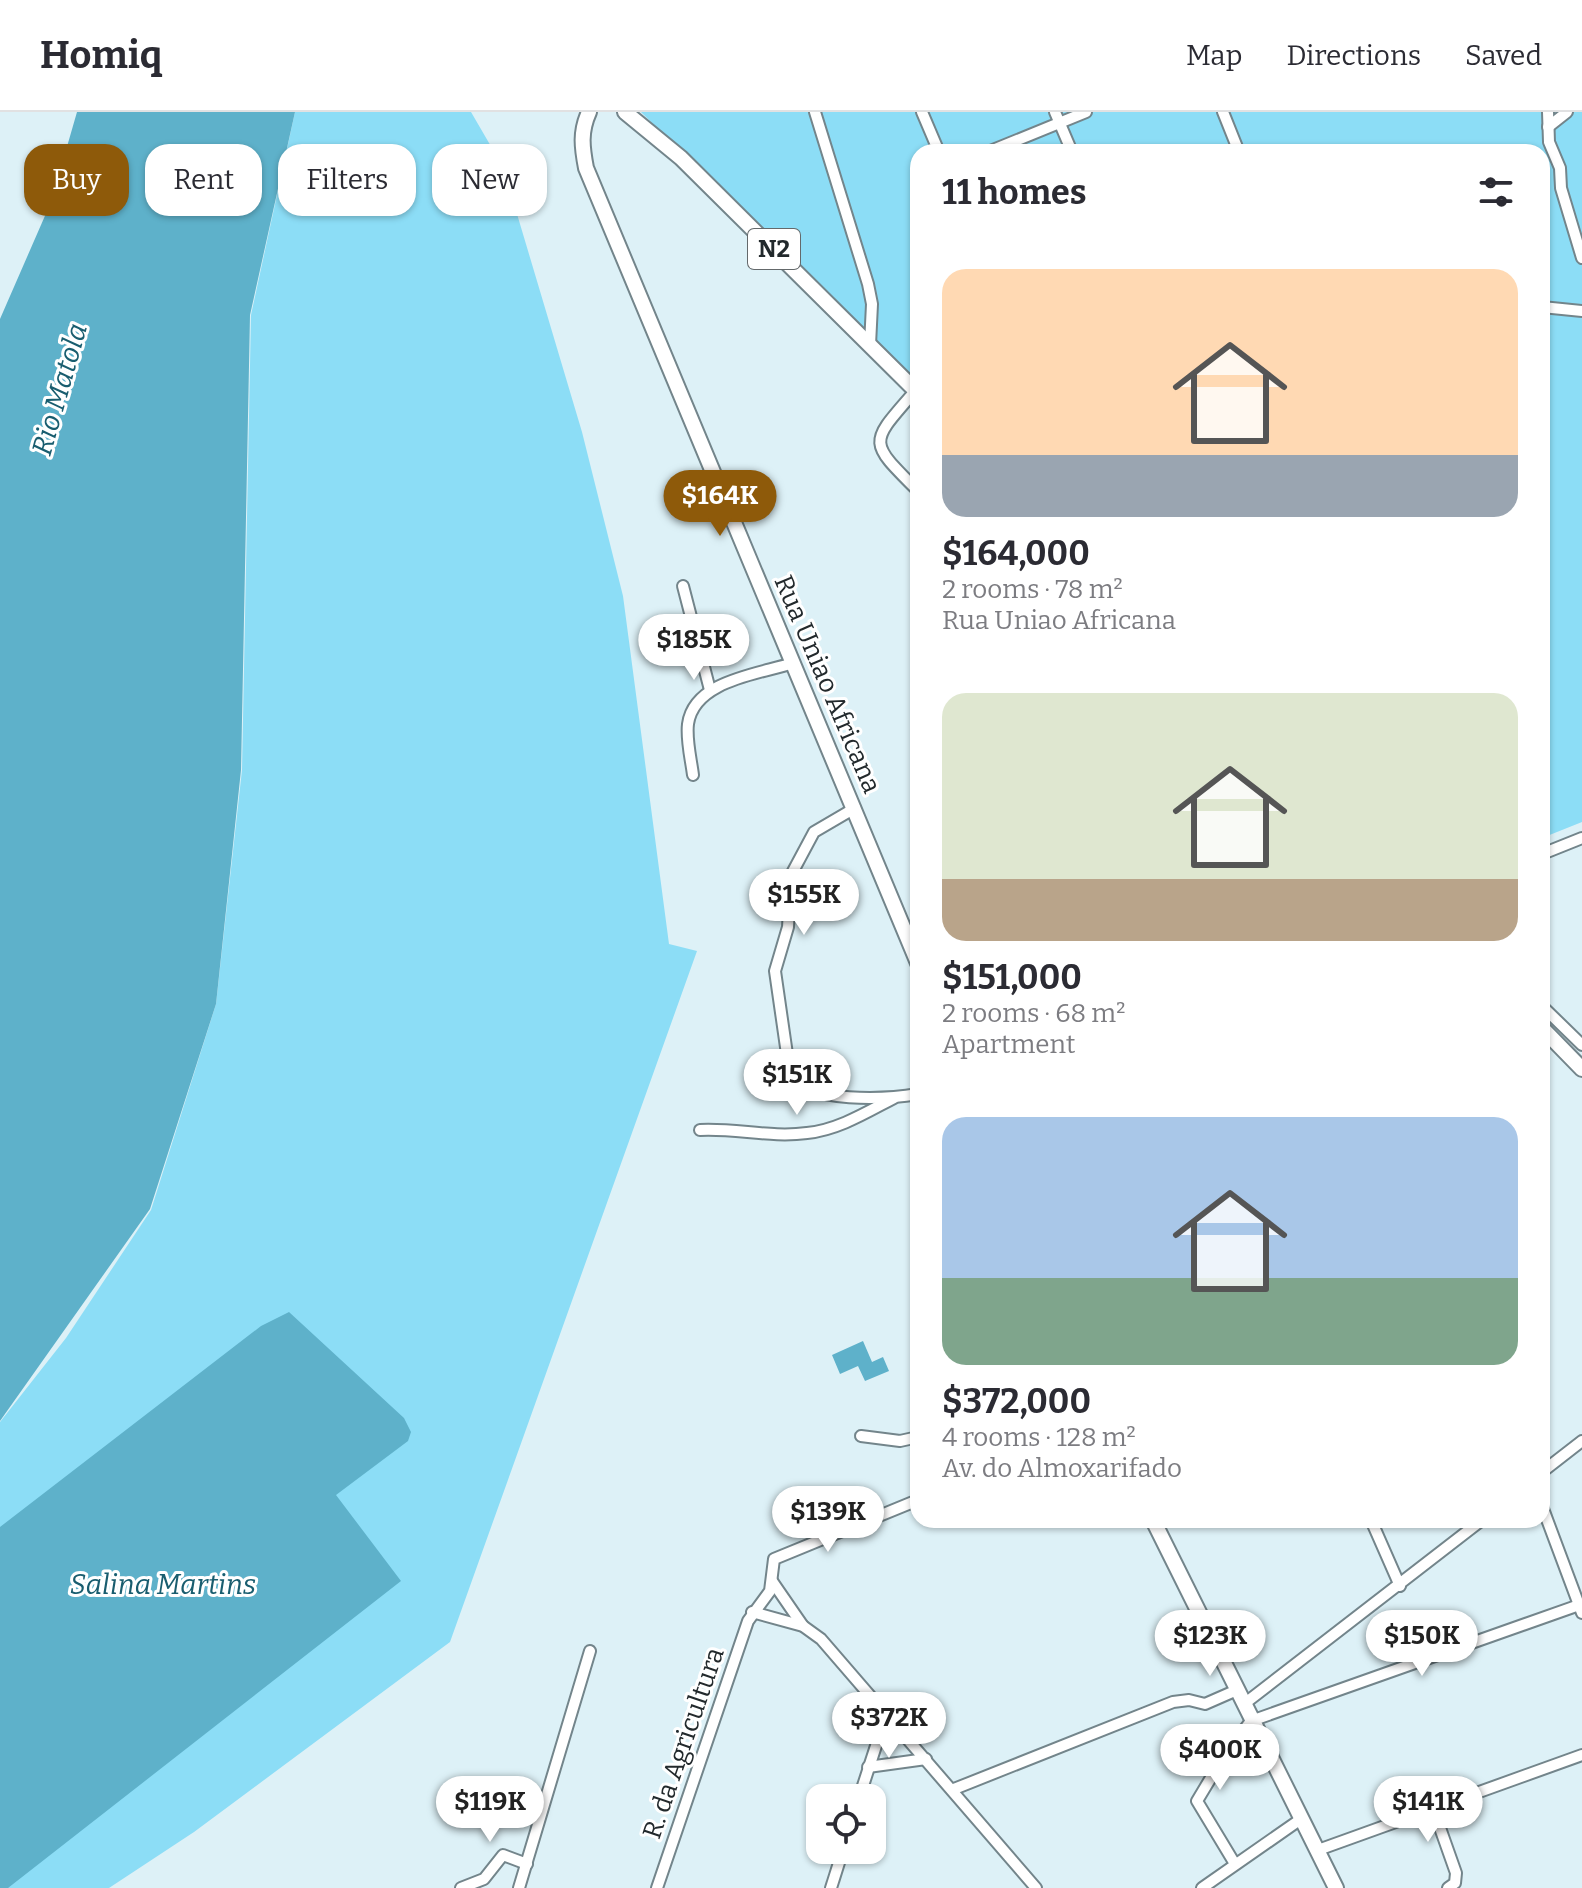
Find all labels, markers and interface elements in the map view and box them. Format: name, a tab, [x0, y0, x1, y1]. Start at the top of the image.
text: Homiq	[40, 32, 162, 78]
text: Map	[1186, 39, 1242, 72]
text: Directions	[1286, 39, 1421, 72]
text: Saved	[1465, 39, 1542, 72]
chip: Buy	[24, 144, 129, 216]
chip: Rent	[145, 144, 262, 216]
chip: Filters	[278, 144, 416, 216]
chip: New	[432, 144, 547, 216]
icon: filters	[1474, 170, 1518, 214]
text: 11 homes	[942, 172, 1087, 213]
road number: N2	[748, 229, 800, 269]
water label: Rio Matola	[25, 319, 94, 459]
icon: home	[1158, 321, 1302, 465]
pin: $164K	[664, 470, 776, 538]
text: $164K	[682, 480, 758, 511]
text: $164,000	[942, 533, 1090, 574]
street label: Rua Uniao Africana	[768, 570, 888, 798]
text: 2 rooms · 78 m²	[942, 574, 1123, 605]
text: Rua Uniao Africana	[942, 605, 1176, 636]
pin: $185K	[638, 614, 750, 682]
text: $185K	[656, 624, 732, 655]
icon: home	[1158, 745, 1302, 889]
pin: $155K	[748, 869, 860, 937]
text: $155K	[767, 879, 841, 910]
text: $151,000	[942, 957, 1082, 998]
text: 2 rooms · 68 m²	[942, 998, 1125, 1029]
text: Apartment	[942, 1029, 1075, 1060]
pin: $151K	[741, 1049, 853, 1117]
text: $151K	[762, 1059, 832, 1090]
icon: home	[1158, 1169, 1302, 1313]
text: $372,000	[942, 1381, 1091, 1422]
text: 4 rooms · 128 m²	[942, 1422, 1136, 1453]
text: Av. do Almoxarifado	[942, 1453, 1182, 1484]
pin: $139K	[772, 1486, 884, 1554]
text: $139K	[790, 1496, 866, 1527]
water label: Salina Martins	[70, 1568, 256, 1601]
pin: $123K	[1154, 1610, 1266, 1678]
pin: $150K	[1366, 1610, 1478, 1678]
text: $123K	[1173, 1620, 1247, 1651]
text: $150K	[1384, 1620, 1460, 1651]
street label: R. da Agricultura	[636, 1644, 731, 1843]
pin: $372K	[833, 1692, 945, 1760]
text: $372K	[850, 1702, 928, 1733]
pin: $400K	[1164, 1724, 1276, 1792]
text: $400K	[1178, 1734, 1262, 1765]
pin: $119K	[434, 1776, 546, 1844]
pin: $141K	[1372, 1776, 1484, 1844]
map controls	[806, 1784, 886, 1864]
button: locate	[806, 1784, 886, 1864]
text: $119K	[454, 1786, 526, 1817]
text: $141K	[1392, 1786, 1464, 1817]

